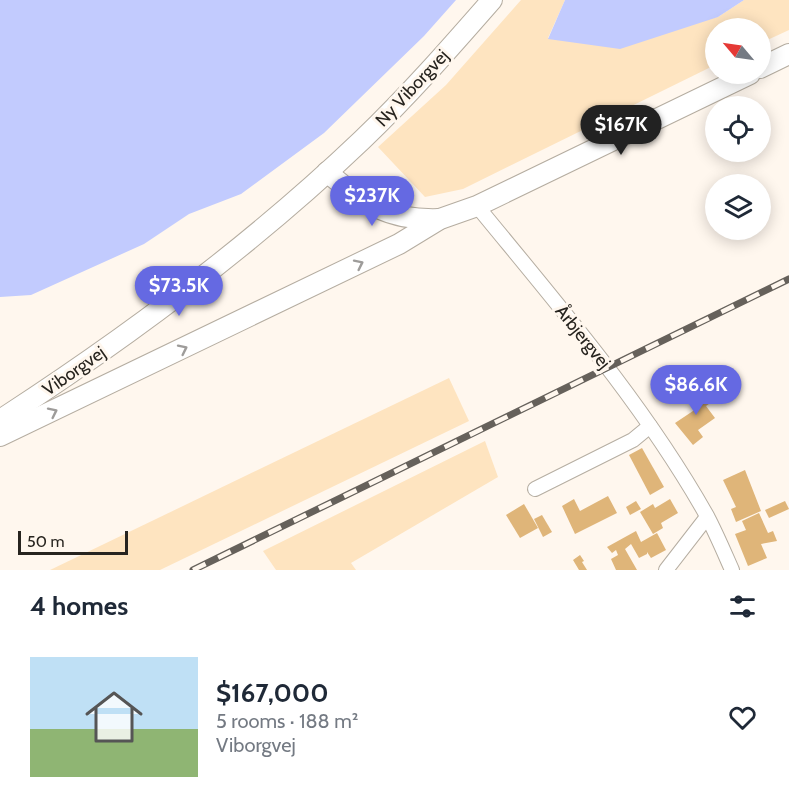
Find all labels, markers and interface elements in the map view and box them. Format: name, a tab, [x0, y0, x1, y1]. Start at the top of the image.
north arrow	[705, 18, 771, 84]
map controls	[705, 18, 771, 240]
street label: Ny Viborgvej	[371, 45, 453, 131]
button: locate	[705, 96, 771, 162]
pin: $167K	[579, 105, 663, 156]
text: $167K	[595, 112, 647, 136]
button: layers	[705, 174, 771, 240]
pin: $237K	[330, 176, 414, 227]
text: $237K	[344, 183, 400, 207]
one-way arrow	[352, 259, 363, 271]
pin: $73.5K	[130, 266, 228, 317]
text: $73.5K	[149, 273, 209, 297]
street label: Årbjergvej	[551, 301, 615, 373]
street label: Viborgvej	[38, 341, 110, 401]
one-way arrow	[177, 344, 188, 356]
pin: $86.6K	[647, 365, 745, 416]
text: $86.6K	[664, 372, 728, 396]
one-way arrow	[47, 407, 58, 419]
scale bar	[18, 528, 128, 556]
text: 50 m	[27, 532, 64, 551]
text: 4 homes	[30, 590, 128, 622]
icon: filters	[726, 590, 759, 623]
text: $167,000	[216, 677, 329, 709]
icon: home	[78, 681, 150, 753]
icon: heart	[726, 701, 759, 734]
text: 5 rooms · 188 m²	[216, 709, 358, 733]
text: Viborgvej	[216, 733, 296, 757]

